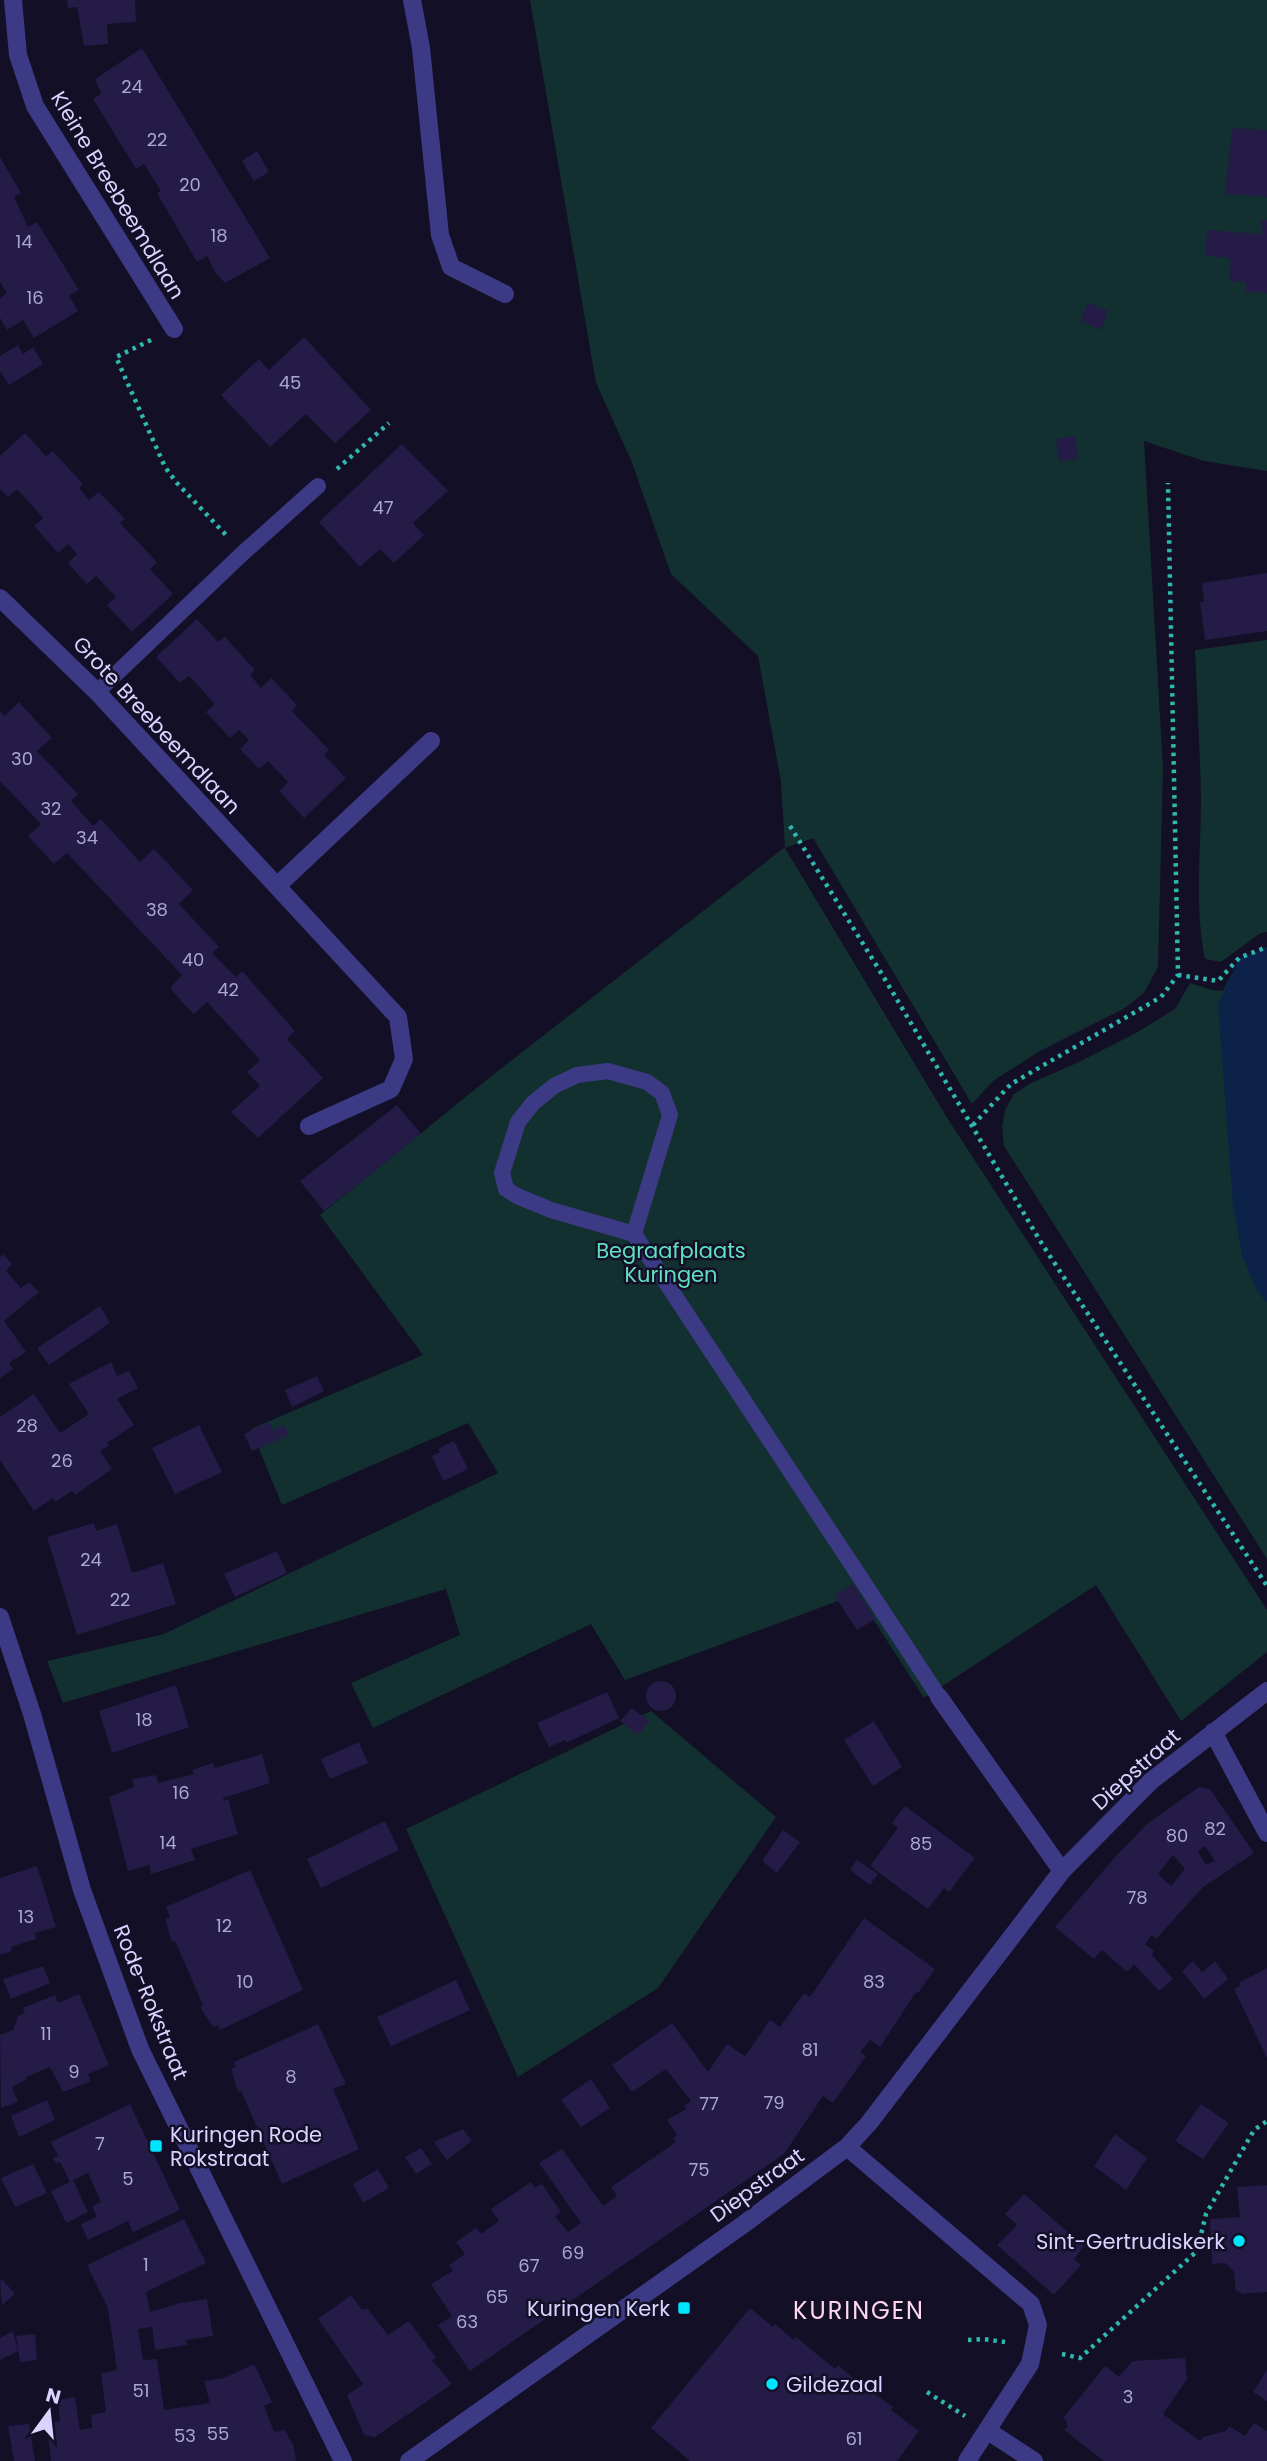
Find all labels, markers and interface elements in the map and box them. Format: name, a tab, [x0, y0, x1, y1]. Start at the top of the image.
house number: 24	[121, 74, 143, 99]
street label: Kleine Breebeemdlaan	[44, 86, 192, 304]
house number: 22	[147, 127, 167, 152]
house number: 20	[179, 172, 201, 197]
house number: 18	[210, 223, 228, 248]
house number: 14	[15, 229, 33, 254]
house number: 16	[26, 285, 44, 310]
house number: 45	[279, 370, 301, 395]
house number: 47	[372, 495, 394, 520]
street label: Grote Breebeemdlaan	[67, 630, 247, 820]
house number: 30	[11, 746, 33, 771]
house number: 32	[41, 796, 61, 821]
house number: 34	[76, 825, 98, 850]
house number: 38	[146, 897, 168, 922]
house number: 40	[182, 947, 204, 972]
house number: 42	[217, 977, 239, 1002]
park label: Begraafplaats Kuringen	[596, 1236, 746, 1289]
house number: 28	[16, 1413, 38, 1438]
house number: 26	[51, 1448, 73, 1473]
house number: 24	[80, 1547, 102, 1572]
house number: 22	[110, 1587, 130, 1612]
house number: 18	[135, 1707, 153, 1732]
street label: Diepstraat	[1086, 1722, 1186, 1816]
house number: 16	[172, 1780, 190, 1805]
house number: 82	[1204, 1816, 1226, 1841]
house number: 80	[1166, 1823, 1188, 1848]
house number: 14	[159, 1830, 177, 1855]
house number: 85	[910, 1831, 932, 1856]
house number: 78	[1126, 1885, 1148, 1910]
house number: 13	[18, 1904, 34, 1929]
house number: 12	[216, 1913, 232, 1938]
street label: Rode-Rokstraat	[107, 1920, 195, 2084]
house number: 10	[236, 1969, 254, 1994]
house number: 83	[863, 1969, 885, 1994]
house number: 11	[40, 2021, 52, 2046]
house number: 81	[801, 2037, 819, 2062]
house number: 9	[68, 2059, 80, 2084]
house number: 8	[285, 2064, 297, 2089]
house number: 79	[763, 2090, 785, 2115]
house number: 77	[699, 2091, 719, 2116]
place label: Kuringen Rode Rokstraat	[170, 2120, 322, 2173]
house number: 7	[95, 2131, 105, 2156]
marker: Kuringen Rode Rokstraat	[148, 2138, 164, 2154]
street label: Diepstraat	[704, 2141, 810, 2229]
house number: 75	[688, 2157, 710, 2182]
house number: 5	[122, 2166, 134, 2191]
place label: Sint-Gertrudiskerk	[1036, 2227, 1225, 2256]
marker: Sint-Gertrudiskerk	[1231, 2233, 1247, 2249]
house number: 69	[562, 2240, 584, 2265]
house number: 1	[143, 2252, 149, 2277]
house number: 67	[518, 2253, 540, 2278]
house number: 65	[486, 2284, 508, 2309]
place label: Kuringen Kerk	[527, 2294, 670, 2323]
district label: KURINGEN	[793, 2294, 925, 2327]
marker: Kuringen Kerk	[676, 2300, 692, 2316]
house number: 63	[456, 2309, 478, 2334]
place label: Gildezaal	[786, 2370, 883, 2399]
marker: Gildezaal	[764, 2376, 780, 2392]
north arrow	[14, 2377, 84, 2447]
house number: 51	[132, 2378, 150, 2403]
text: N	[43, 2381, 64, 2411]
house number: 3	[1123, 2384, 1133, 2409]
house number: 55	[207, 2421, 229, 2446]
house number: 53	[174, 2423, 196, 2448]
house number: 61	[845, 2426, 863, 2451]

